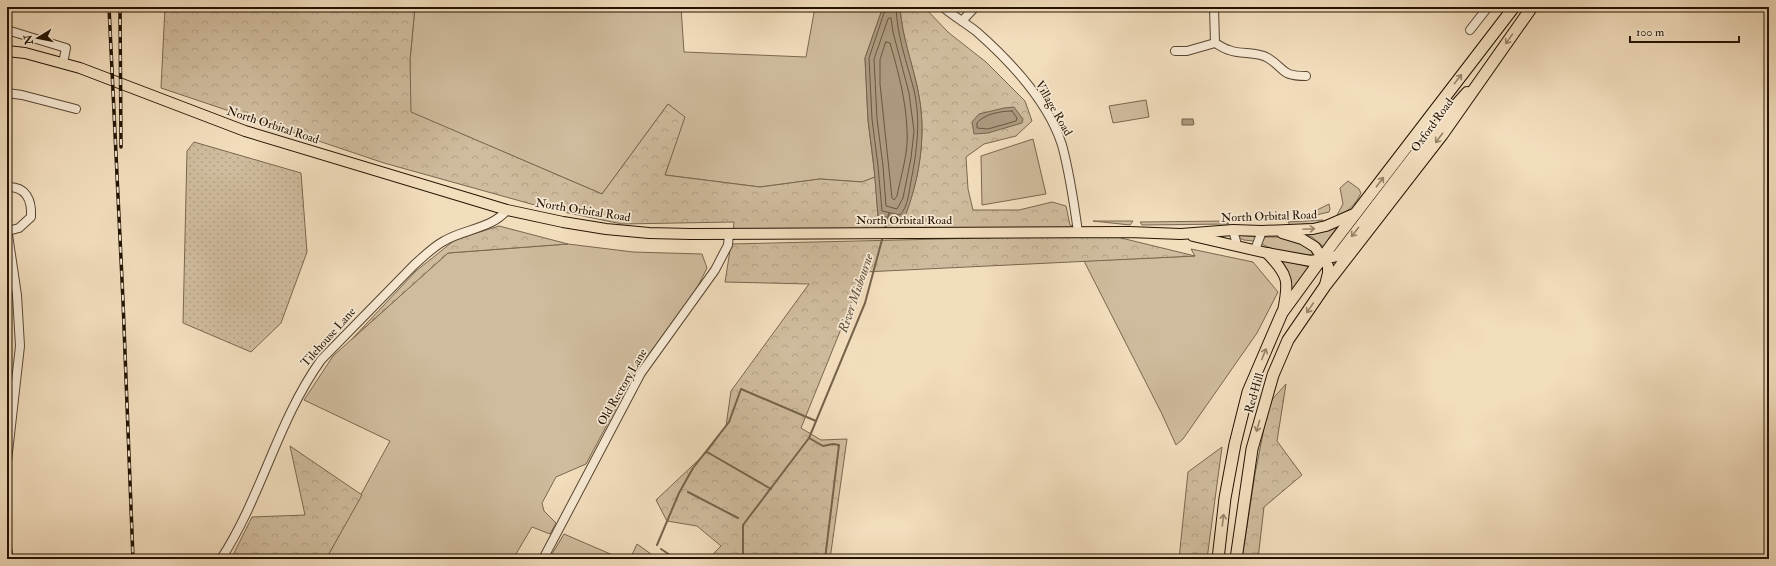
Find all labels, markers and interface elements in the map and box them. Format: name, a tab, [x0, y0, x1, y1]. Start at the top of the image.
north arrow	[18, 18, 58, 58]
scale bar	[1630, 18, 1739, 44]
text: 100 m	[1636, 25, 1665, 40]
text: N	[21, 33, 36, 47]
one-way arrow	[1505, 33, 1513, 44]
one-way arrow	[1454, 73, 1463, 84]
street label: Village Road	[1032, 78, 1075, 139]
street label: Oxford Road	[1408, 95, 1457, 155]
street label: North Orbital Road	[225, 103, 321, 147]
one-way arrow	[1435, 132, 1444, 143]
one-way arrow	[1375, 177, 1384, 188]
street label: North Orbital Road	[534, 196, 632, 225]
street label: North Orbital Road	[1221, 207, 1317, 226]
street label: North Orbital Road	[856, 213, 952, 228]
one-way arrow	[1302, 225, 1315, 232]
one-way arrow	[1351, 226, 1360, 237]
water label: River Misbourne	[835, 251, 877, 336]
one-way arrow	[1306, 302, 1314, 313]
street label: Tilehouse Lane	[298, 305, 359, 370]
street label: Old Rectory Lane	[594, 346, 650, 428]
one-way arrow	[1261, 349, 1268, 361]
street label: Red Hill	[1242, 371, 1267, 415]
one-way arrow	[1254, 420, 1261, 433]
one-way arrow	[1219, 514, 1226, 527]

